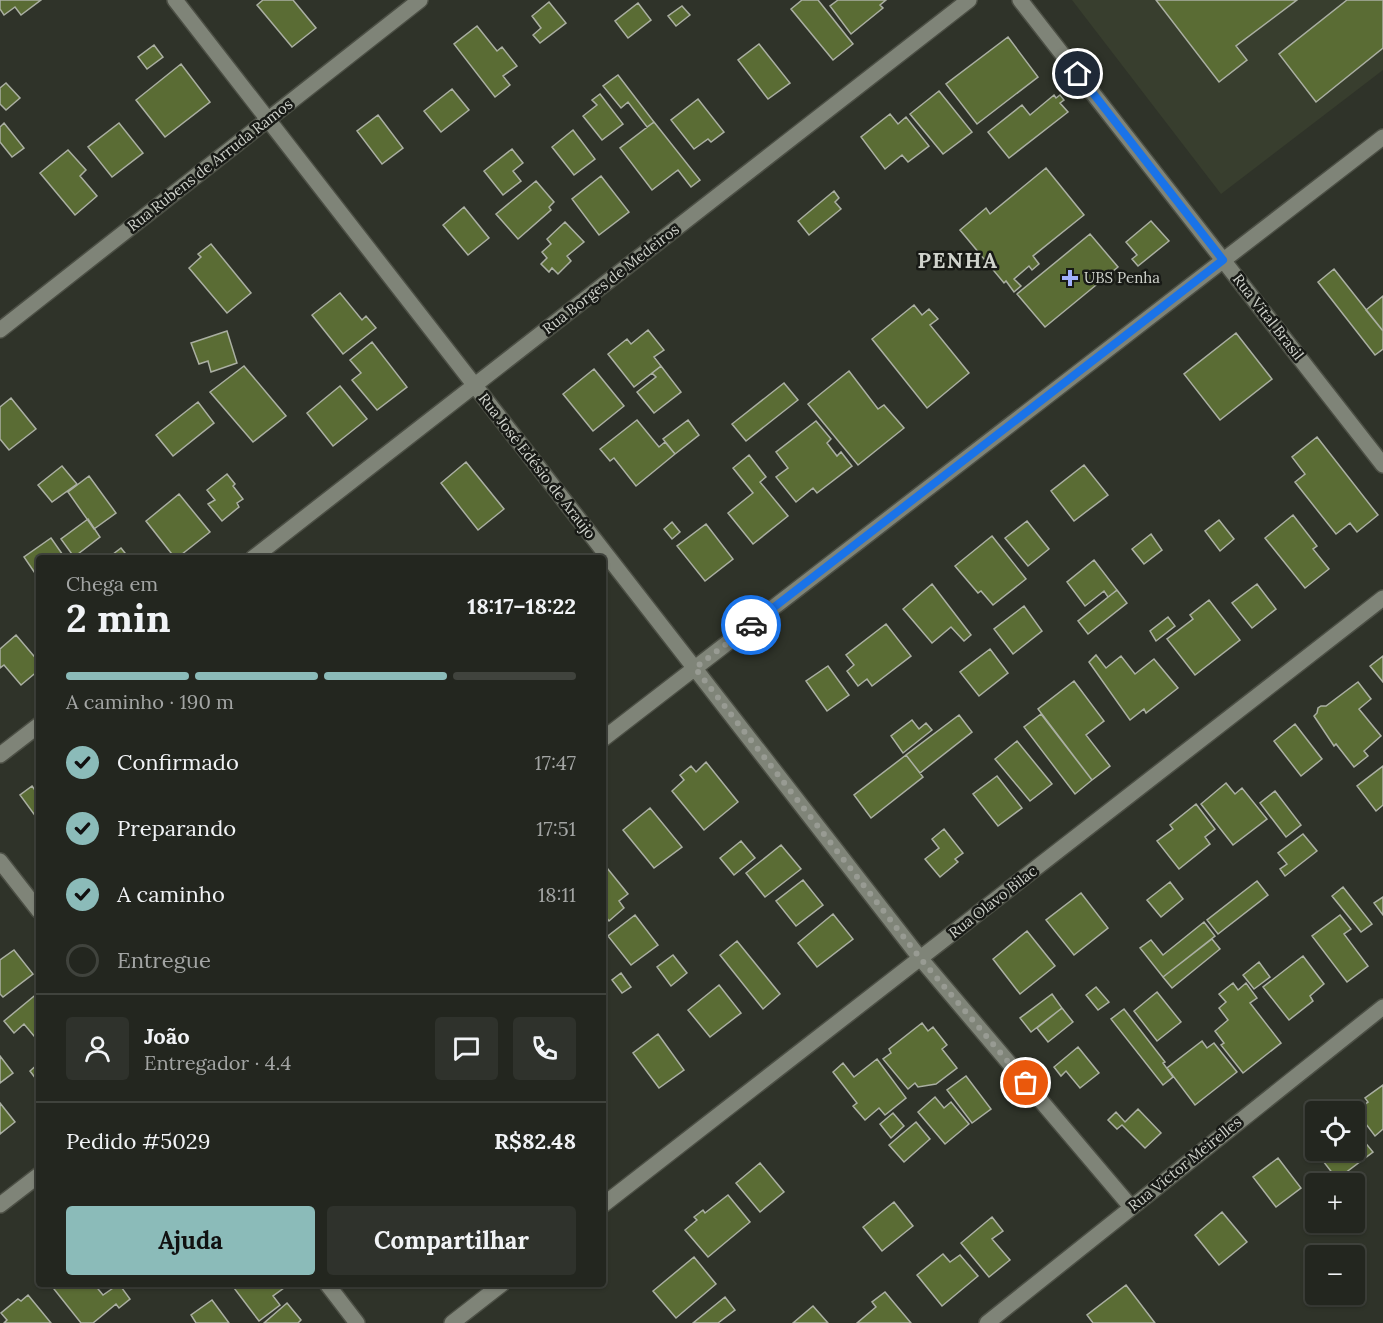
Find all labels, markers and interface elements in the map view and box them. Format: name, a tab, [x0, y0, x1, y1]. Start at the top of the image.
pin	[1052, 48, 1103, 99]
icon: home	[1061, 57, 1094, 90]
street label: Rua Rubens de Arruda Ramos	[123, 94, 296, 235]
street label: Rua Borges de Medeiros	[539, 219, 683, 338]
district label: PENHA	[917, 247, 999, 274]
place label: UBS Penha	[1084, 268, 1160, 287]
marker: UBS Penha	[1061, 269, 1079, 287]
street label: Rua Vital Brasil	[1229, 270, 1308, 364]
street label: Rua José Edésio de Araújo	[475, 389, 600, 543]
text: Chega em	[66, 571, 158, 596]
text: 18:17–18:22	[467, 592, 576, 620]
text: 2 min	[66, 593, 171, 643]
courier	[721, 595, 781, 655]
icon: car	[735, 609, 768, 642]
text: A caminho · 190 m	[66, 689, 234, 714]
icon: check	[66, 746, 99, 779]
text: Confirmado	[117, 748, 239, 776]
text: 17:47	[534, 750, 576, 775]
icon: check	[66, 812, 99, 845]
text: Preparando	[117, 814, 236, 842]
text: 17:51	[536, 816, 576, 841]
street label: Rua Olavo Bilac	[945, 861, 1041, 942]
icon: check	[66, 878, 99, 911]
text: A caminho	[117, 880, 225, 908]
text: 18:11	[538, 882, 576, 907]
text: Entregue	[117, 946, 211, 974]
button: person	[66, 1017, 129, 1080]
button: chat	[435, 1017, 498, 1080]
button: phone	[513, 1017, 576, 1080]
text: João	[144, 1022, 190, 1050]
text: Entregador · 4.4	[144, 1050, 291, 1075]
pin	[1000, 1057, 1051, 1108]
icon: bag	[1009, 1066, 1042, 1099]
map controls	[1305, 1101, 1365, 1305]
button: locate	[1305, 1101, 1365, 1161]
street label: Rua Victor Meirelles	[1124, 1112, 1245, 1215]
text: Pedido #5029	[66, 1127, 210, 1155]
text: R$82.48	[494, 1127, 576, 1155]
button: +	[1305, 1173, 1365, 1233]
button: Ajuda	[66, 1206, 315, 1275]
button: Compartilhar	[327, 1206, 576, 1275]
button: −	[1305, 1245, 1365, 1305]

